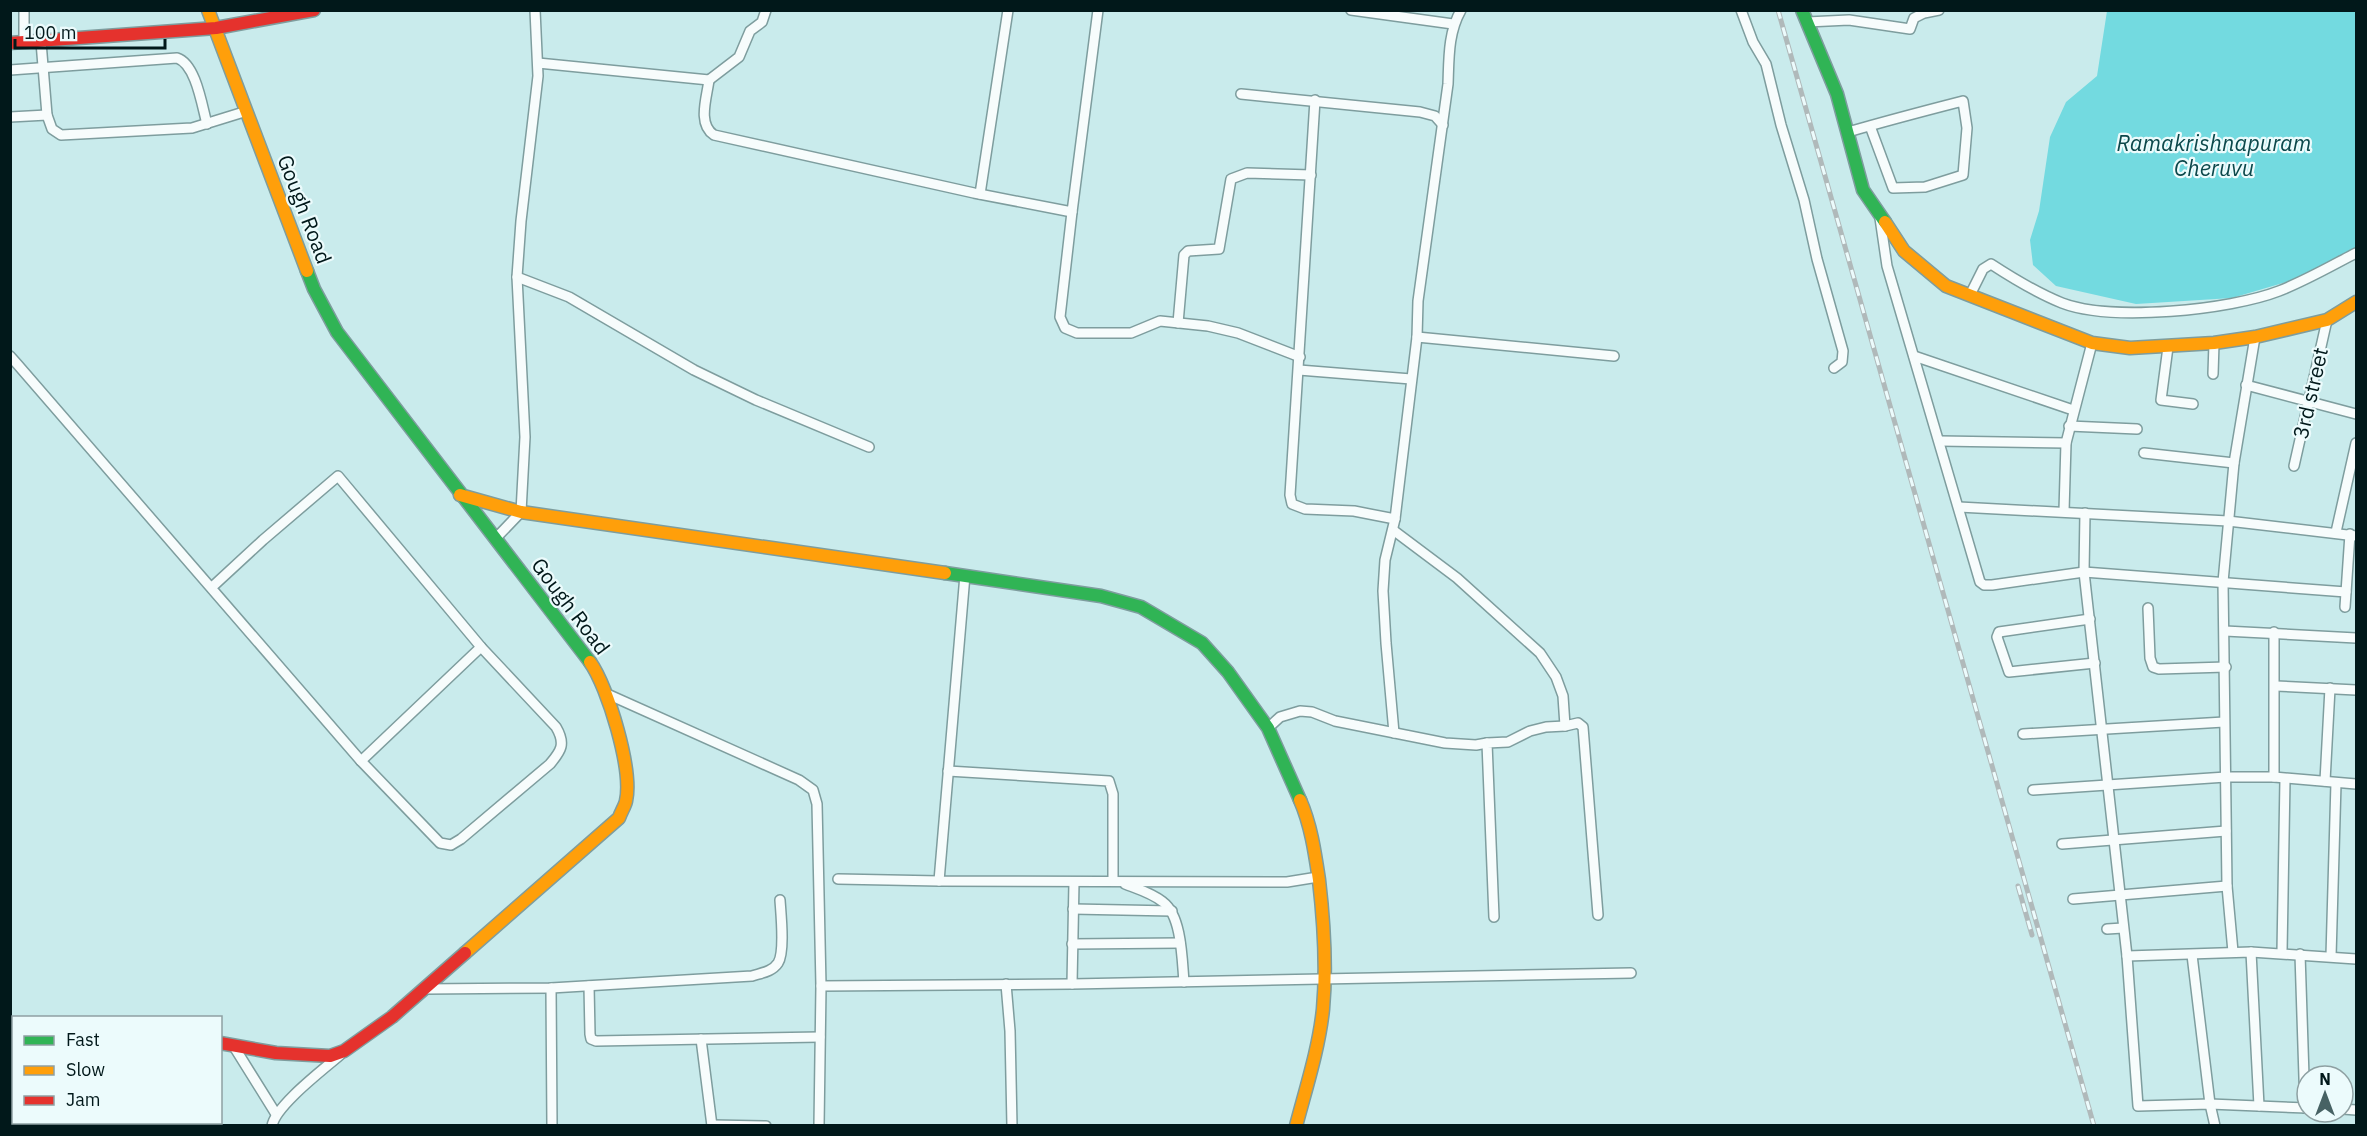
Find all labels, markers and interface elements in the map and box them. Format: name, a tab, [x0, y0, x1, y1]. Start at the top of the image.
scale bar	[15, 12, 165, 50]
text: 100 m	[24, 21, 76, 44]
water label: Ramakrishnapuram Cheruvu	[2117, 128, 2311, 182]
street label: Gough Road	[271, 151, 339, 267]
street label: 3rd street	[2286, 345, 2334, 441]
street label: Gough Road	[525, 552, 617, 660]
legend	[12, 1016, 222, 1124]
text: Fast	[66, 1028, 100, 1051]
text: Slow	[66, 1058, 105, 1081]
north arrow	[2295, 1064, 2355, 1124]
text: N	[2319, 1069, 2331, 1089]
text: Jam	[66, 1088, 101, 1111]

